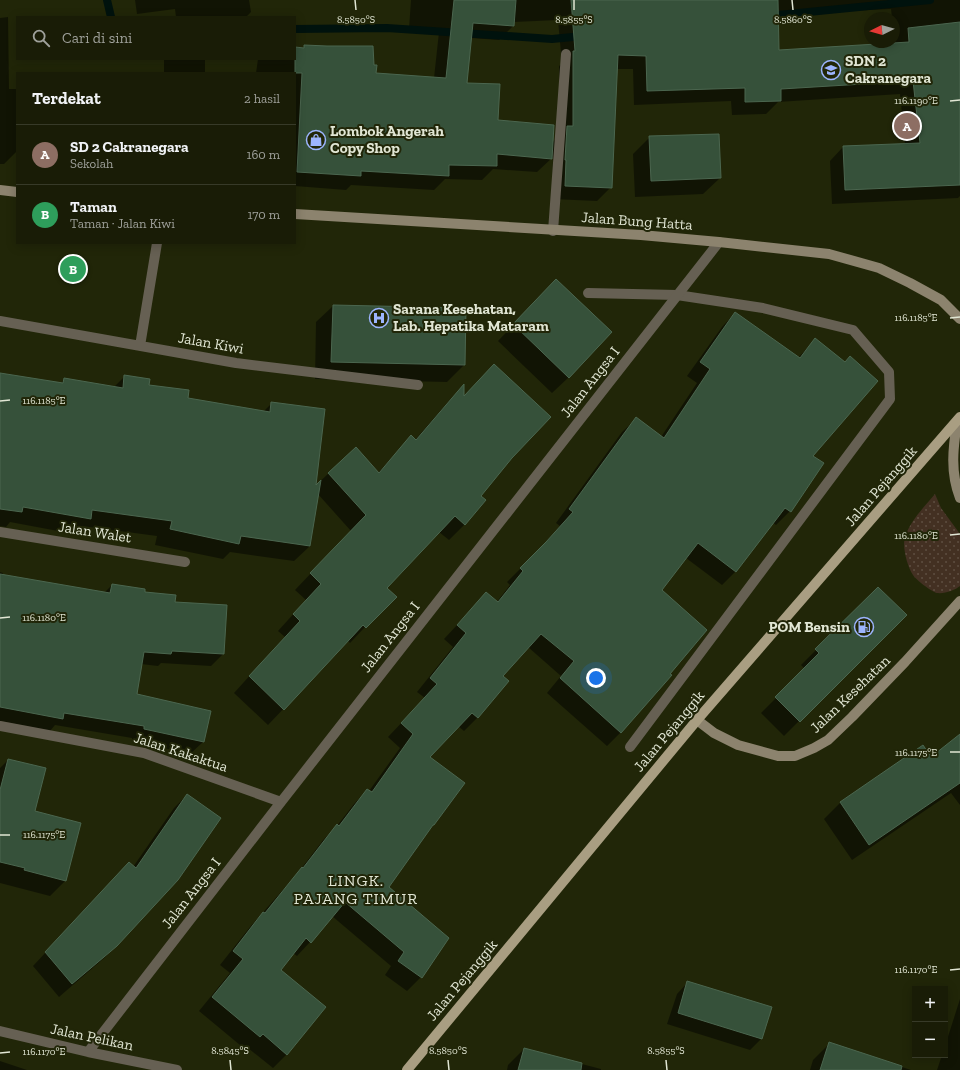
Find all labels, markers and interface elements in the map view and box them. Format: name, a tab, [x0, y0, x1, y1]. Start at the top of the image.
north arrow	[864, 12, 900, 48]
text: 8.5850°S	[337, 14, 375, 26]
text: 8.5855°S	[555, 14, 593, 26]
text: 8.5860°S	[774, 14, 812, 26]
search box	[16, 16, 296, 60]
icon: search	[30, 27, 52, 49]
text: Cari di sini	[62, 29, 132, 47]
place label: SDN 2 Cakranegara	[845, 52, 932, 87]
school or university icon: SDN 2 Cakranegara	[820, 59, 842, 81]
text: Terdekat	[32, 88, 101, 108]
text: 2 hasil	[244, 91, 280, 106]
text: 116.1190°E	[894, 95, 938, 107]
pin: A	[894, 111, 920, 141]
place label: Lombok Angerah Copy Shop	[330, 122, 444, 157]
shop icon: Lombok Angerah Copy Shop	[305, 129, 327, 151]
text: SD 2 Cakranegara	[70, 138, 189, 156]
text: A	[41, 147, 49, 162]
text: 160 m	[246, 147, 280, 162]
text: Sekolah	[70, 156, 113, 171]
text: Taman	[70, 198, 117, 216]
text: B	[41, 207, 49, 222]
text: 170 m	[247, 207, 280, 222]
street label: Jalan Bung Hatta	[581, 208, 693, 234]
text: Taman · Jalan Kiwi	[70, 216, 175, 231]
pin: B	[60, 254, 86, 284]
place label: Sarana Kesehatan, Lab. Hepatika Mataram	[393, 300, 549, 335]
hospital icon: Sarana Kesehatan, Lab. Hepatika Mataram	[368, 307, 390, 329]
text: 116.1185°E	[894, 312, 938, 324]
street label: Jalan Kiwi	[177, 328, 245, 358]
street label: Jalan Angsa I	[557, 343, 623, 421]
text: 116.1185°E	[22, 395, 66, 407]
street label: Jalan Pejanggik	[841, 442, 921, 530]
street label: Jalan Walet	[57, 517, 133, 547]
text: 116.1180°E	[894, 530, 938, 542]
street label: Jalan Angsa I	[357, 598, 423, 676]
text: 116.1180°E	[22, 612, 66, 624]
fuel station icon: POM Bensin	[853, 616, 875, 638]
place label: POM Bensin	[768, 618, 850, 636]
street label: Jalan Kesehatan	[806, 651, 894, 737]
your location	[586, 668, 606, 688]
street label: Jalan Pejanggik	[630, 687, 708, 775]
street label: Jalan Kakaktua	[132, 728, 230, 776]
text: 116.1175°E	[895, 747, 937, 759]
text: 116.1175°E	[23, 829, 65, 841]
street label: Jalan Angsa I	[158, 854, 224, 932]
district label: LINGK. PAJANG TIMUR	[294, 871, 418, 908]
street label: Jalan Pejanggik	[423, 936, 501, 1024]
text: 116.1170°E	[895, 964, 938, 976]
map controls	[912, 986, 948, 1058]
button: +	[912, 986, 948, 1022]
street label: Jalan Pelikan	[49, 1019, 135, 1055]
button: −	[912, 1022, 948, 1058]
text: 8.5845°S	[211, 1045, 249, 1057]
text: 8.5850°S	[429, 1045, 467, 1057]
text: 8.5855°S	[647, 1045, 685, 1057]
text: 116.1170°E	[23, 1046, 66, 1058]

